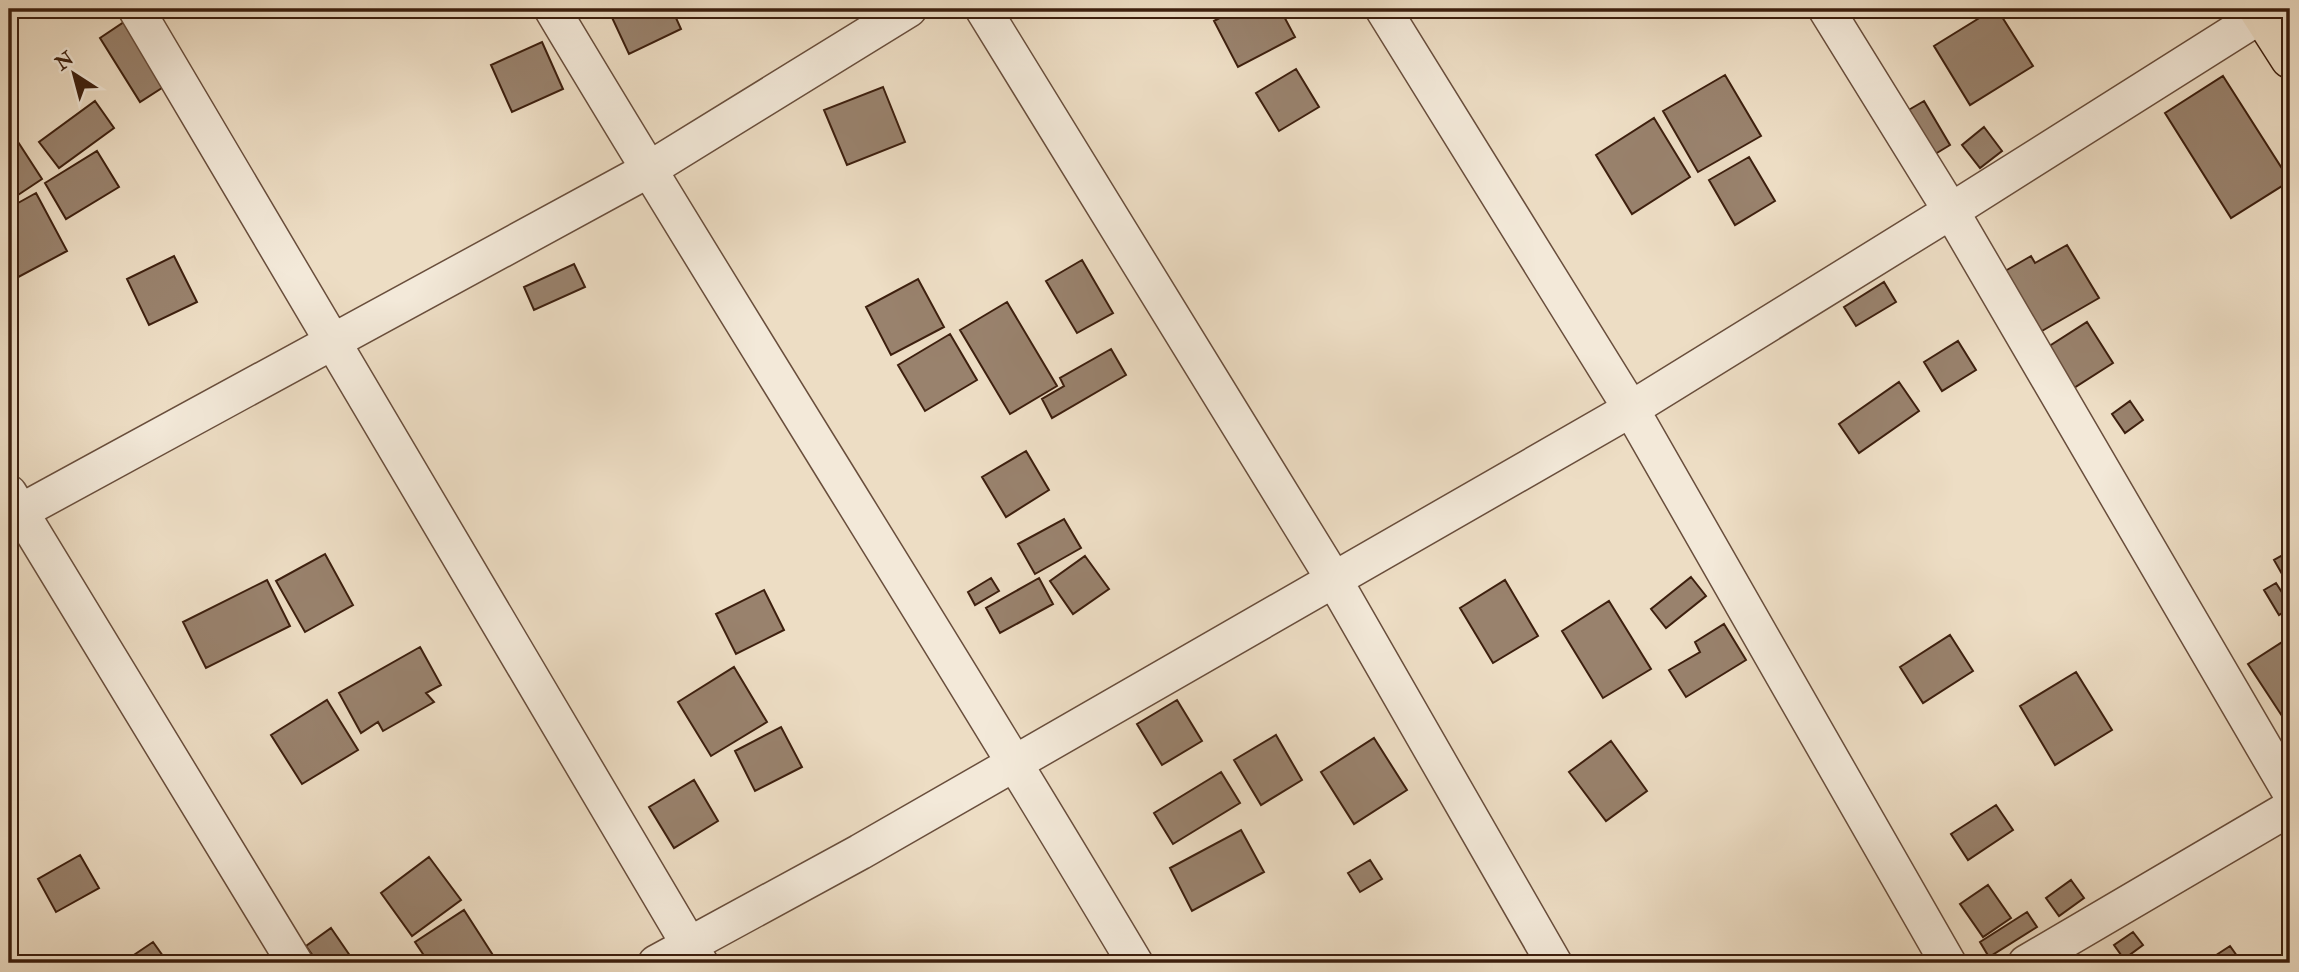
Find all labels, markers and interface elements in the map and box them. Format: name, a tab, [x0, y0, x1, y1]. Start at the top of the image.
north arrow	[38, 38, 108, 108]
text: N	[50, 46, 79, 76]

